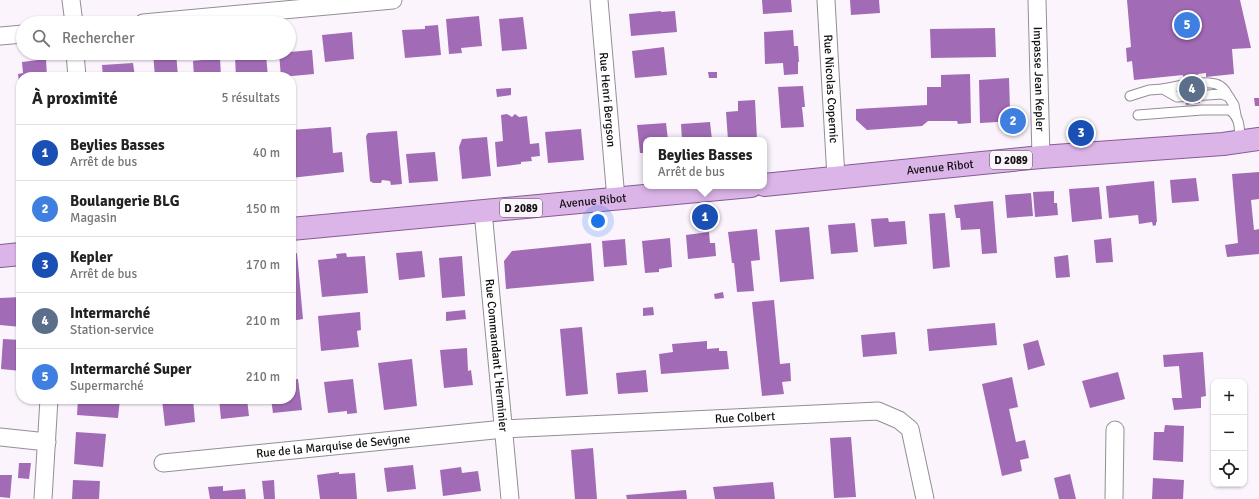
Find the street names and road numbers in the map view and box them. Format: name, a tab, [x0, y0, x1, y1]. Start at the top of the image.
street label: Impasse Jean Kepler	[1030, 26, 1047, 132]
street label: Rue Nicolas Copernic	[820, 34, 841, 144]
street label: Rue Henri Bergson	[595, 52, 619, 148]
road number: D 2089	[990, 151, 1032, 169]
street label: Avenue Ribot	[906, 157, 974, 179]
street label: Avenue Ribot	[558, 191, 627, 212]
road number: D 2089	[500, 199, 542, 217]
street label: Rue Commandant L'Herminier	[481, 278, 511, 433]
street label: Rue Colbert	[715, 409, 776, 427]
street label: Rue de la Marquise de Sevigne	[255, 431, 411, 462]

